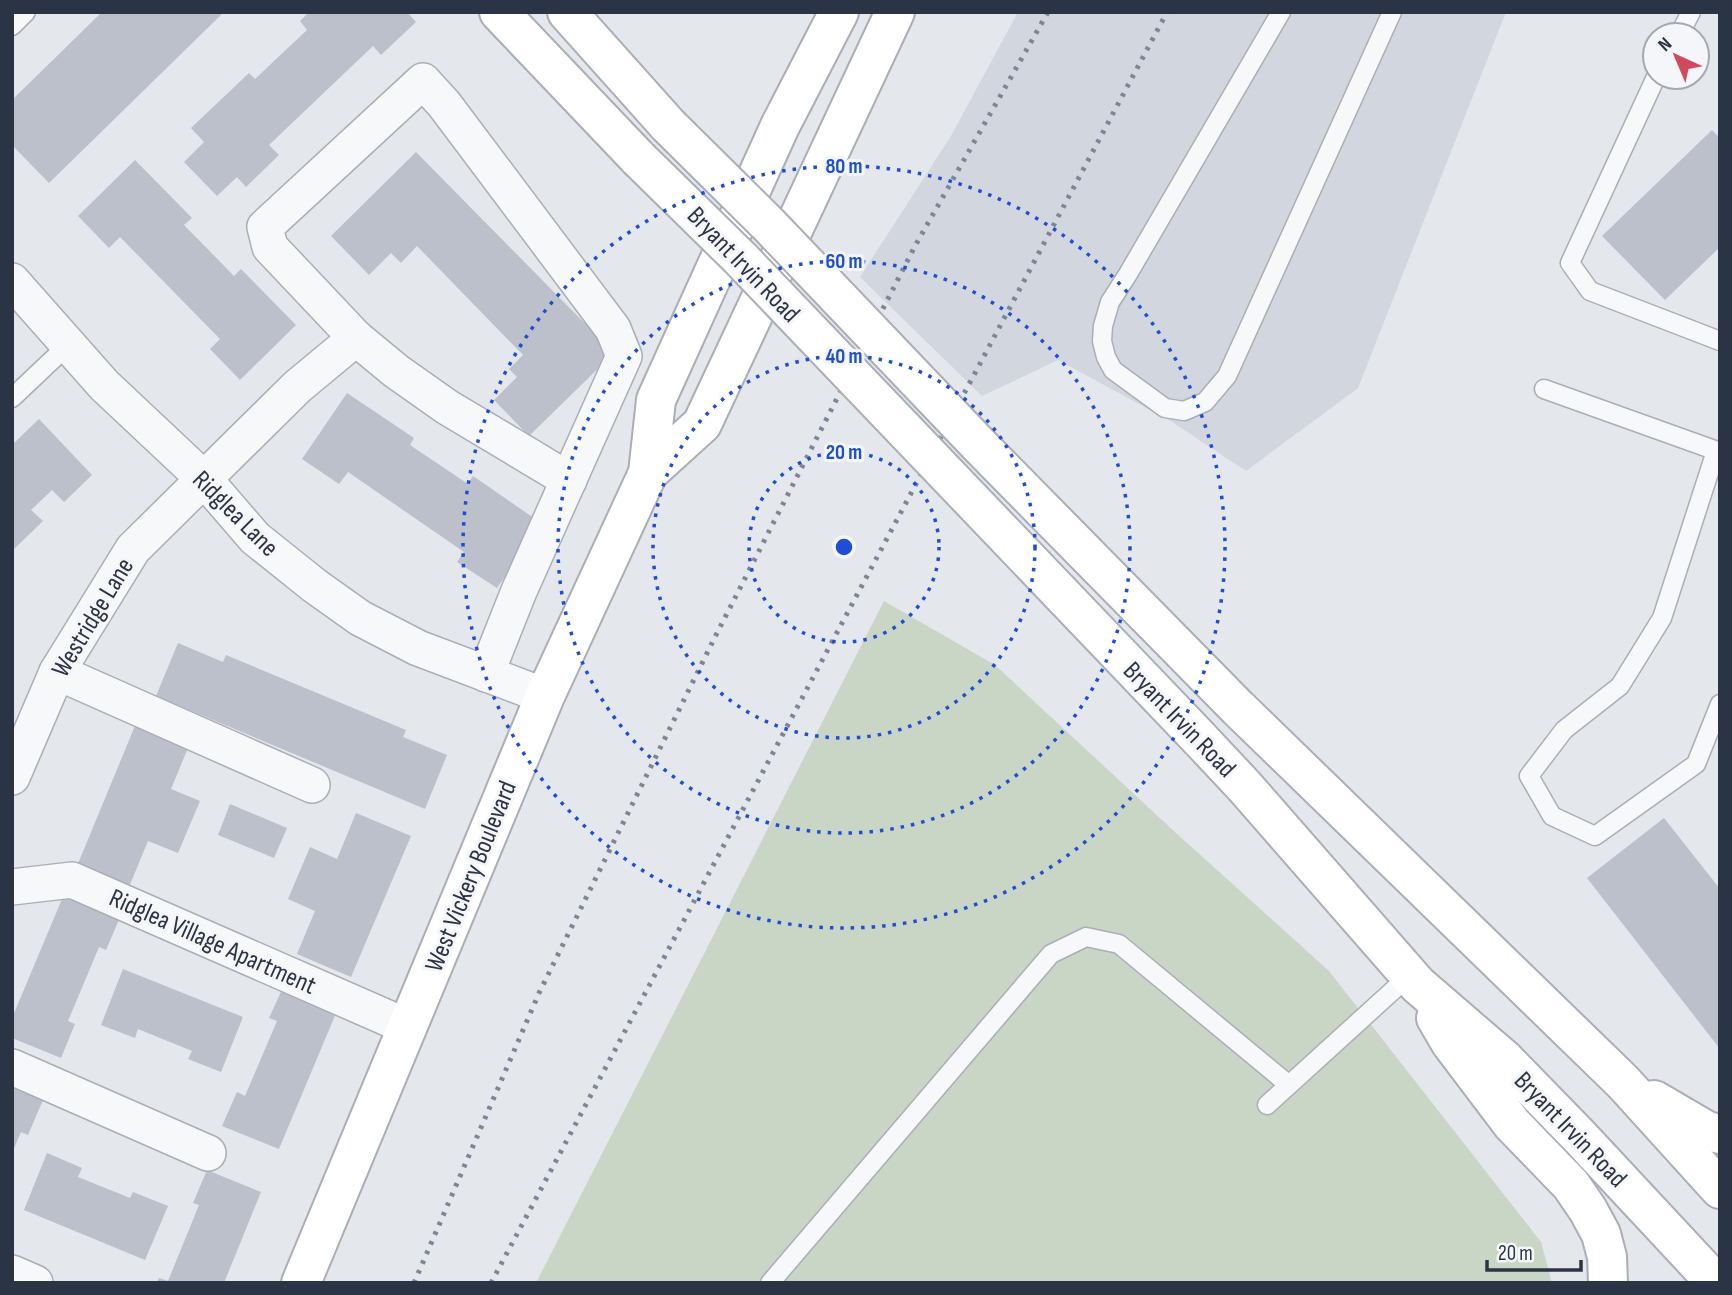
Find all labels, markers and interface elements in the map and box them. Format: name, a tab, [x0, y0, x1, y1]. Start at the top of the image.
north arrow	[1641, 21, 1711, 91]
text: N	[1654, 33, 1677, 57]
text: 80 m	[825, 154, 863, 179]
street label: Bryant Irvin Road	[680, 201, 806, 329]
text: 60 m	[825, 249, 863, 274]
text: 40 m	[826, 344, 862, 369]
text: 20 m	[826, 440, 862, 465]
street label: Ridglea Lane	[186, 465, 284, 563]
centre of rings	[832, 535, 856, 559]
street label: Westridge Lane	[46, 553, 141, 683]
street label: Bryant Irvin Road	[1116, 656, 1242, 784]
street label: West Vickery Boulevard	[419, 777, 524, 976]
street label: Ridglea Village Apartment	[104, 883, 321, 1002]
street label: Bryant Irvin Road	[1507, 1066, 1633, 1194]
scale bar	[1487, 1228, 1582, 1272]
text: 20 m	[1498, 1241, 1533, 1266]

